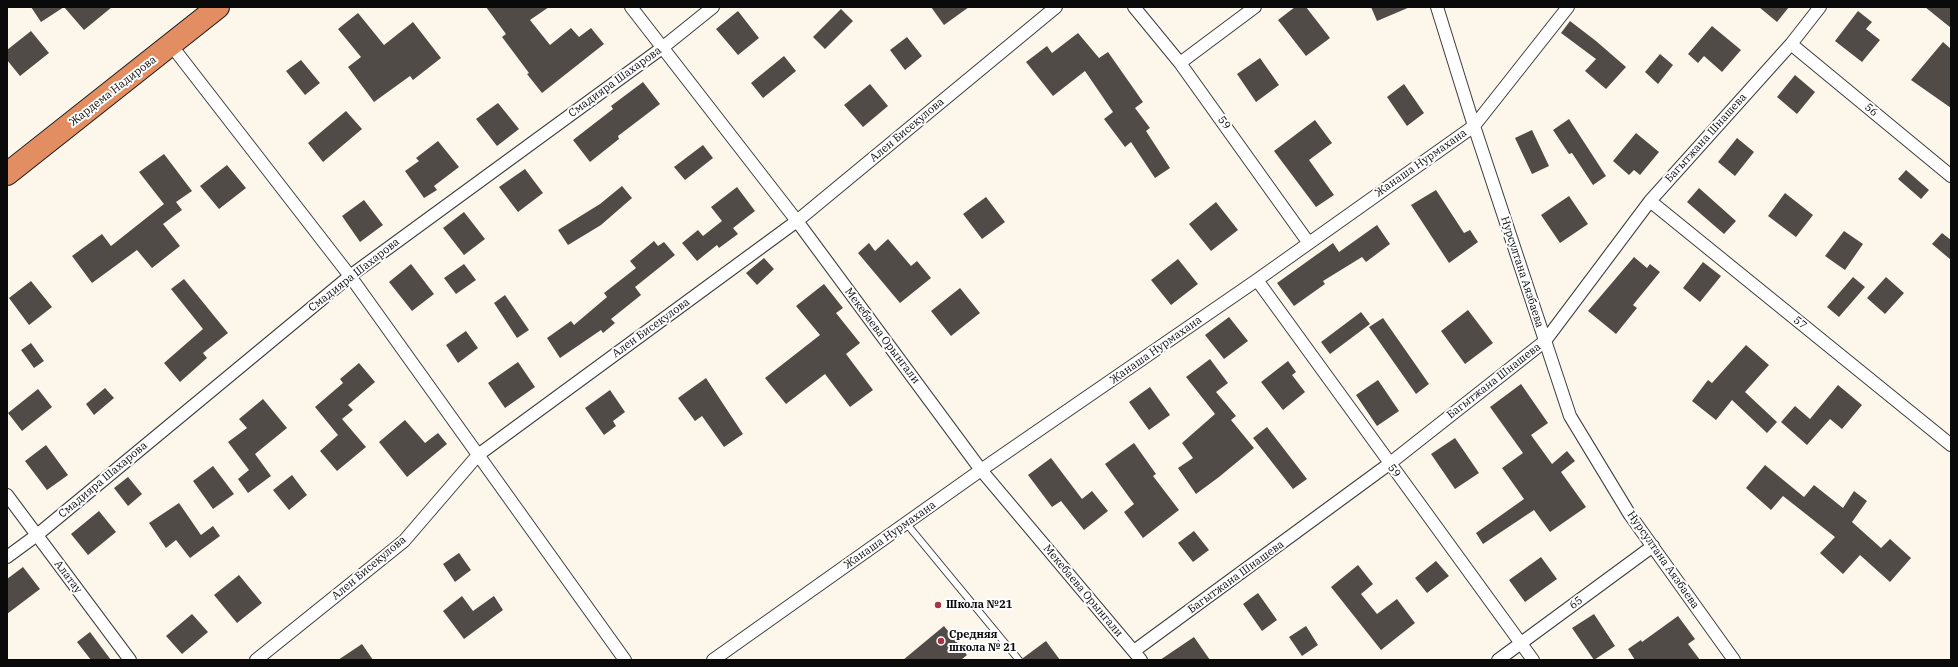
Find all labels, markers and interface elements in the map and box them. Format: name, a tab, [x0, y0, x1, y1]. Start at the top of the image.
street label: Смадияра Шахарова	[566, 44, 664, 120]
street label: Жардема Надирова	[67, 53, 159, 129]
street label: Багытжана Шнашева	[1662, 91, 1750, 185]
street label: Ален Бисекулова	[867, 95, 947, 165]
street label: 56	[1862, 101, 1880, 119]
street label: 59	[1215, 114, 1233, 132]
street label: Жанаша Нурмахана	[1373, 126, 1469, 200]
street label: Нурсултана Аязбаева	[1498, 215, 1546, 329]
street label: Смадияра Шахарова	[306, 235, 402, 315]
street label: Мекебаева Орынгали	[842, 285, 922, 387]
street label: Ален Бисекулова	[610, 295, 692, 361]
street label: Жанаша Нурмахана	[1108, 313, 1204, 387]
street label: 57	[1791, 314, 1809, 332]
street label: Багытжана Шнашева	[1444, 340, 1544, 422]
street label: Смадияра Шахарова	[56, 439, 150, 521]
street label: 59	[1385, 462, 1403, 480]
street label: Жанаша Нурмахана	[842, 498, 938, 572]
street label: Нурсултана Аязбаева	[1624, 509, 1702, 611]
street label: Ален Бисекулова	[329, 533, 409, 603]
street label: Багытжана Шнашева	[1185, 538, 1287, 616]
street label: Мекебаева Орынгали	[1040, 542, 1126, 640]
street label: Алатау	[51, 558, 85, 596]
street label: 65	[1567, 594, 1585, 612]
place label: Школа №21	[946, 598, 1012, 612]
marker: Школа №21	[933, 600, 943, 610]
place label: Средняя школа № 21	[949, 628, 1016, 654]
marker: Средняя школа № 21	[936, 636, 946, 646]

